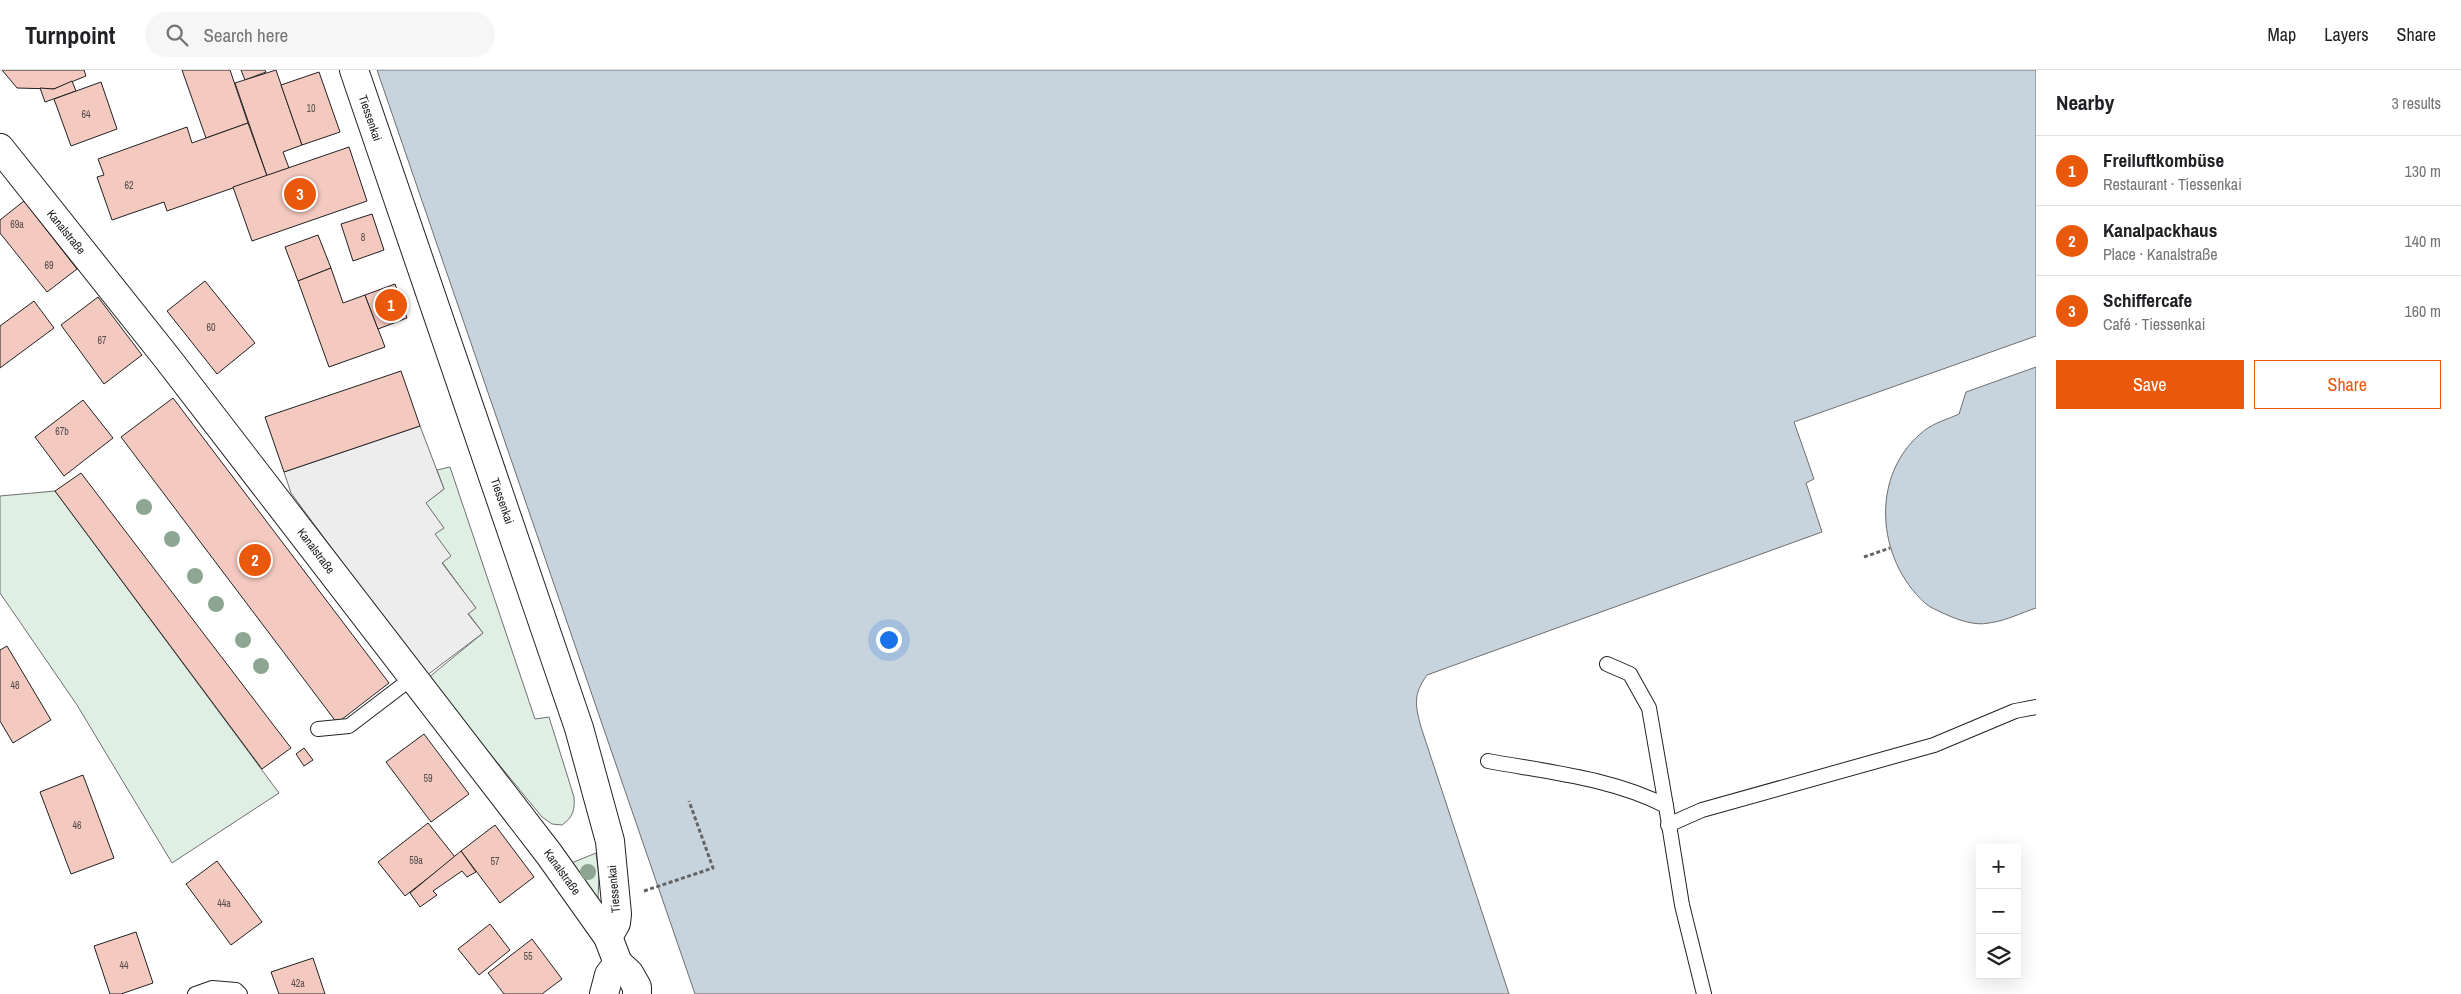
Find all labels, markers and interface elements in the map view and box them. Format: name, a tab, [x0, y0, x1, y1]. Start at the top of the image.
search box	[145, 12, 495, 57]
text: Turnpoint	[25, 19, 115, 51]
icon: search	[163, 21, 191, 49]
text: Search here	[203, 22, 288, 48]
text: Map	[2268, 22, 2296, 47]
text: Layers	[2324, 22, 2369, 47]
text: Share	[2397, 22, 2436, 47]
text: Nearby	[2056, 88, 2114, 117]
text: 3 results	[2391, 92, 2441, 114]
street label: Tiessenkai	[355, 93, 385, 143]
house number: 10	[306, 102, 316, 115]
house number: 64	[81, 108, 91, 121]
text: Freiluftkombüse	[2103, 147, 2224, 173]
text: 1	[2068, 160, 2076, 182]
text: 130 m	[2405, 160, 2441, 182]
text: Restaurant · Tiessenkai	[2103, 173, 2242, 195]
pin: 3	[284, 175, 316, 213]
house number: 62	[124, 179, 134, 192]
street label: Kanalstraße	[43, 206, 89, 258]
text: Kanalpackhaus	[2103, 217, 2217, 243]
house number: 69a	[10, 218, 24, 231]
text: 2	[2068, 230, 2076, 252]
text: 140 m	[2405, 230, 2441, 252]
house number: 8	[361, 231, 366, 244]
text: Place · Kanalstraße	[2103, 243, 2218, 265]
house number: 69	[44, 259, 54, 272]
pin: 1	[375, 286, 407, 324]
text: Schiffercafe	[2103, 287, 2192, 313]
text: 3	[2068, 300, 2076, 322]
text: 160 m	[2405, 300, 2441, 322]
text: Café · Tiessenkai	[2103, 313, 2205, 335]
house number: 60	[206, 321, 216, 334]
house number: 67	[97, 334, 107, 347]
button: Save	[2056, 360, 2244, 409]
button: Share	[2254, 360, 2441, 409]
house number: 67b	[55, 425, 69, 438]
street label: Tiessenkai	[487, 476, 517, 526]
street label: Kanalstraße	[294, 525, 338, 577]
pin: 2	[239, 541, 271, 579]
your location	[876, 627, 902, 653]
house number: 48	[10, 679, 20, 692]
house number: 59	[423, 772, 433, 785]
house number: 46	[72, 819, 82, 832]
map controls	[1976, 844, 2021, 979]
button: +	[1976, 844, 2021, 889]
street label: Kanalstraße	[540, 846, 584, 898]
house number: 59a	[409, 854, 423, 867]
house number: 57	[490, 855, 500, 868]
street label: Tiessenkai	[604, 864, 624, 914]
button: −	[1976, 889, 2021, 934]
house number: 44a	[217, 897, 231, 910]
button: layers	[1976, 934, 2021, 979]
house number: 55	[523, 950, 533, 963]
house number: 44	[119, 959, 129, 972]
house number: 42a	[291, 977, 305, 990]

